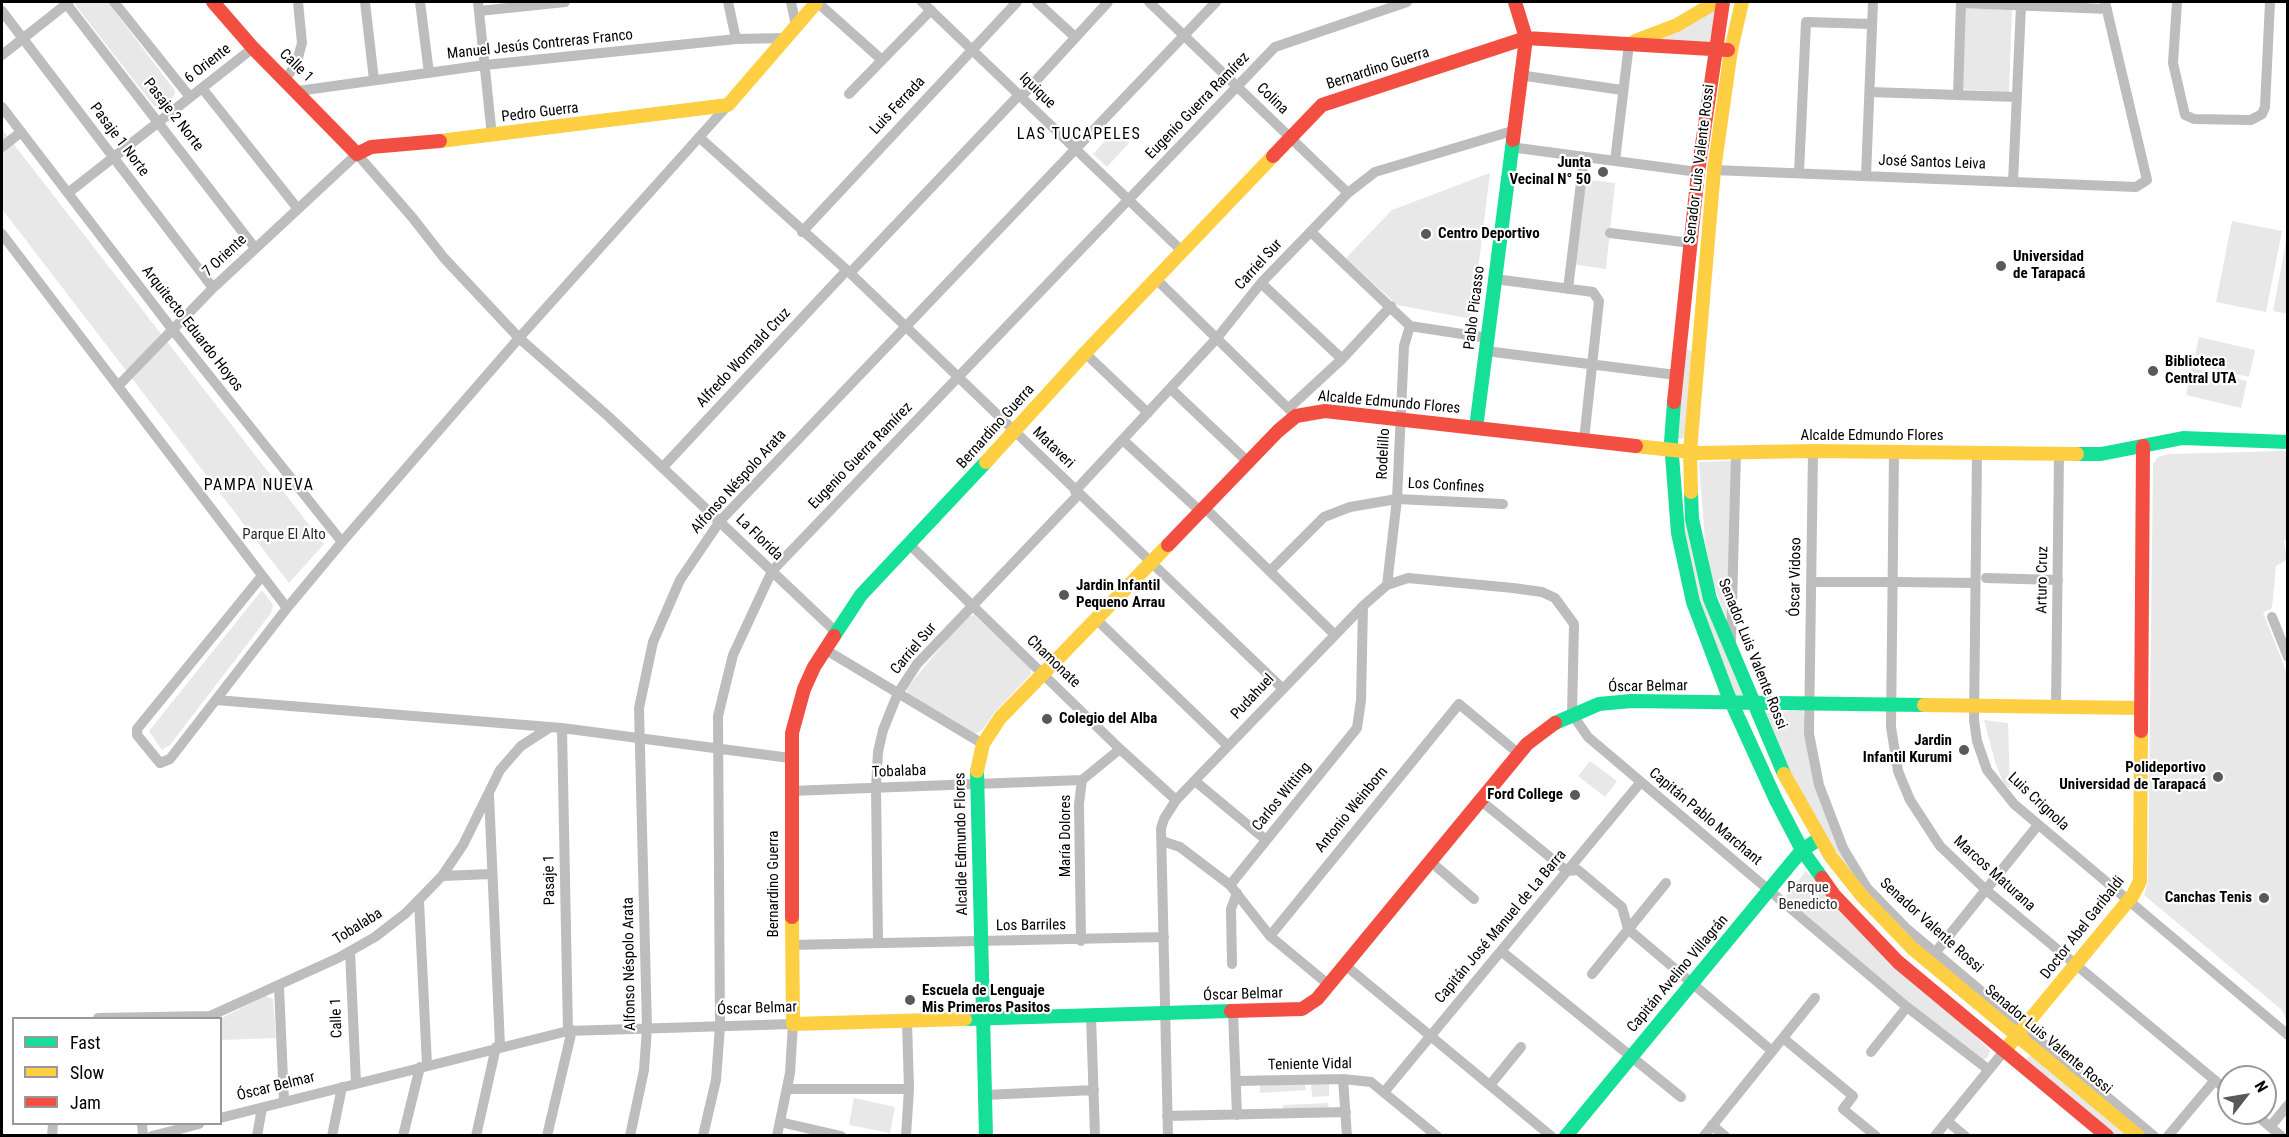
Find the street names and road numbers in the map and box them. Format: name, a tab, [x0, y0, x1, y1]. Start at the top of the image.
street label: Manuel Jesús Contreras Franco	[446, 26, 634, 64]
street label: 6 Oriente	[181, 40, 235, 88]
street label: Bernardino Guerra	[1324, 44, 1432, 94]
street label: Calle 1	[275, 45, 317, 87]
street label: Eugenio Guerra Ramírez	[1142, 49, 1254, 163]
street label: Iquique	[1015, 69, 1059, 113]
street label: Luis Ferrada	[867, 73, 929, 139]
street label: Pasaje 2 Norte	[139, 75, 207, 155]
street label: Colina	[1252, 80, 1292, 118]
street label: Senador Luis Valente Rossi	[1681, 83, 1719, 245]
street label: Pedro Guerra	[501, 99, 579, 127]
street label: Pasaje 1 Norte	[86, 100, 152, 180]
street label: José Santos Leiva	[1878, 152, 1986, 174]
street label: 7 Oriente	[199, 231, 251, 281]
street label: Carriel Sur	[1232, 236, 1286, 294]
street label: Arquitecto Eduardo Hoyos	[137, 263, 247, 395]
street label: Pablo Picasso	[1461, 265, 1489, 351]
street label: Alfredo Wormald Cruz	[693, 304, 795, 412]
street label: Bernardino Guerra	[954, 381, 1038, 473]
street label: Alcalde Edmundo Flores	[1317, 388, 1461, 418]
street label: Eugenio Guerra Ramírez	[805, 399, 917, 513]
street label: Mataveri	[1028, 424, 1078, 472]
street label: Alfonso Néspolo Arata	[688, 426, 790, 538]
street label: Alcalde Edmundo Flores	[1800, 427, 1944, 445]
street label: Rodelillo	[1374, 428, 1394, 480]
street label: Los Confines	[1407, 475, 1485, 497]
street label: La Florida	[732, 511, 786, 565]
street label: Óscar Vidoso	[1786, 537, 1806, 617]
street label: Arturo Cruz	[2033, 546, 2053, 614]
street label: Senador Luis Valente Rossi	[1714, 576, 1790, 732]
street label: Carriel Sur	[887, 620, 941, 678]
street label: Chamonate	[1022, 632, 1084, 692]
street label: Pudahuel	[1228, 671, 1278, 723]
street label: Óscar Belmar	[1608, 677, 1688, 697]
street label: Carlos Witting	[1249, 759, 1315, 835]
street label: Tobalaba	[872, 762, 926, 782]
street label: Antonio Weinborn	[1312, 763, 1392, 857]
street label: Capitán Pablo Marchant	[1645, 764, 1765, 870]
street label: Luis Crignola	[2004, 769, 2072, 835]
street label: Alcalde Edmundo Flores	[952, 772, 972, 916]
street label: María Dolores	[1057, 795, 1075, 877]
street label: Bernardino Guerra	[765, 831, 783, 937]
street label: Marcos Maturana	[1949, 833, 2039, 915]
street label: Capitán José Manuel de La Barra	[1431, 847, 1571, 1007]
street label: Pasaje 1	[541, 855, 559, 905]
street label: Doctor Abel Garibaldi	[2037, 873, 2129, 983]
street label: Senador Valente Rossi	[1876, 875, 1986, 977]
street label: Alfonso Néspolo Arata	[620, 897, 640, 1031]
street label: Tobalaba	[330, 905, 386, 949]
street label: Capitán Avelino Villagrán	[1624, 912, 1732, 1036]
street label: Los Barriles	[996, 916, 1066, 936]
street label: Senador Luis Valente Rossi	[1981, 982, 2115, 1098]
street label: Óscar Belmar	[1203, 985, 1283, 1005]
street label: Calle 1	[327, 997, 347, 1039]
street label: Óscar Belmar	[717, 999, 797, 1019]
street label: Teniente Vidal	[1268, 1055, 1352, 1075]
street label: Óscar Belmar	[235, 1069, 317, 1105]

